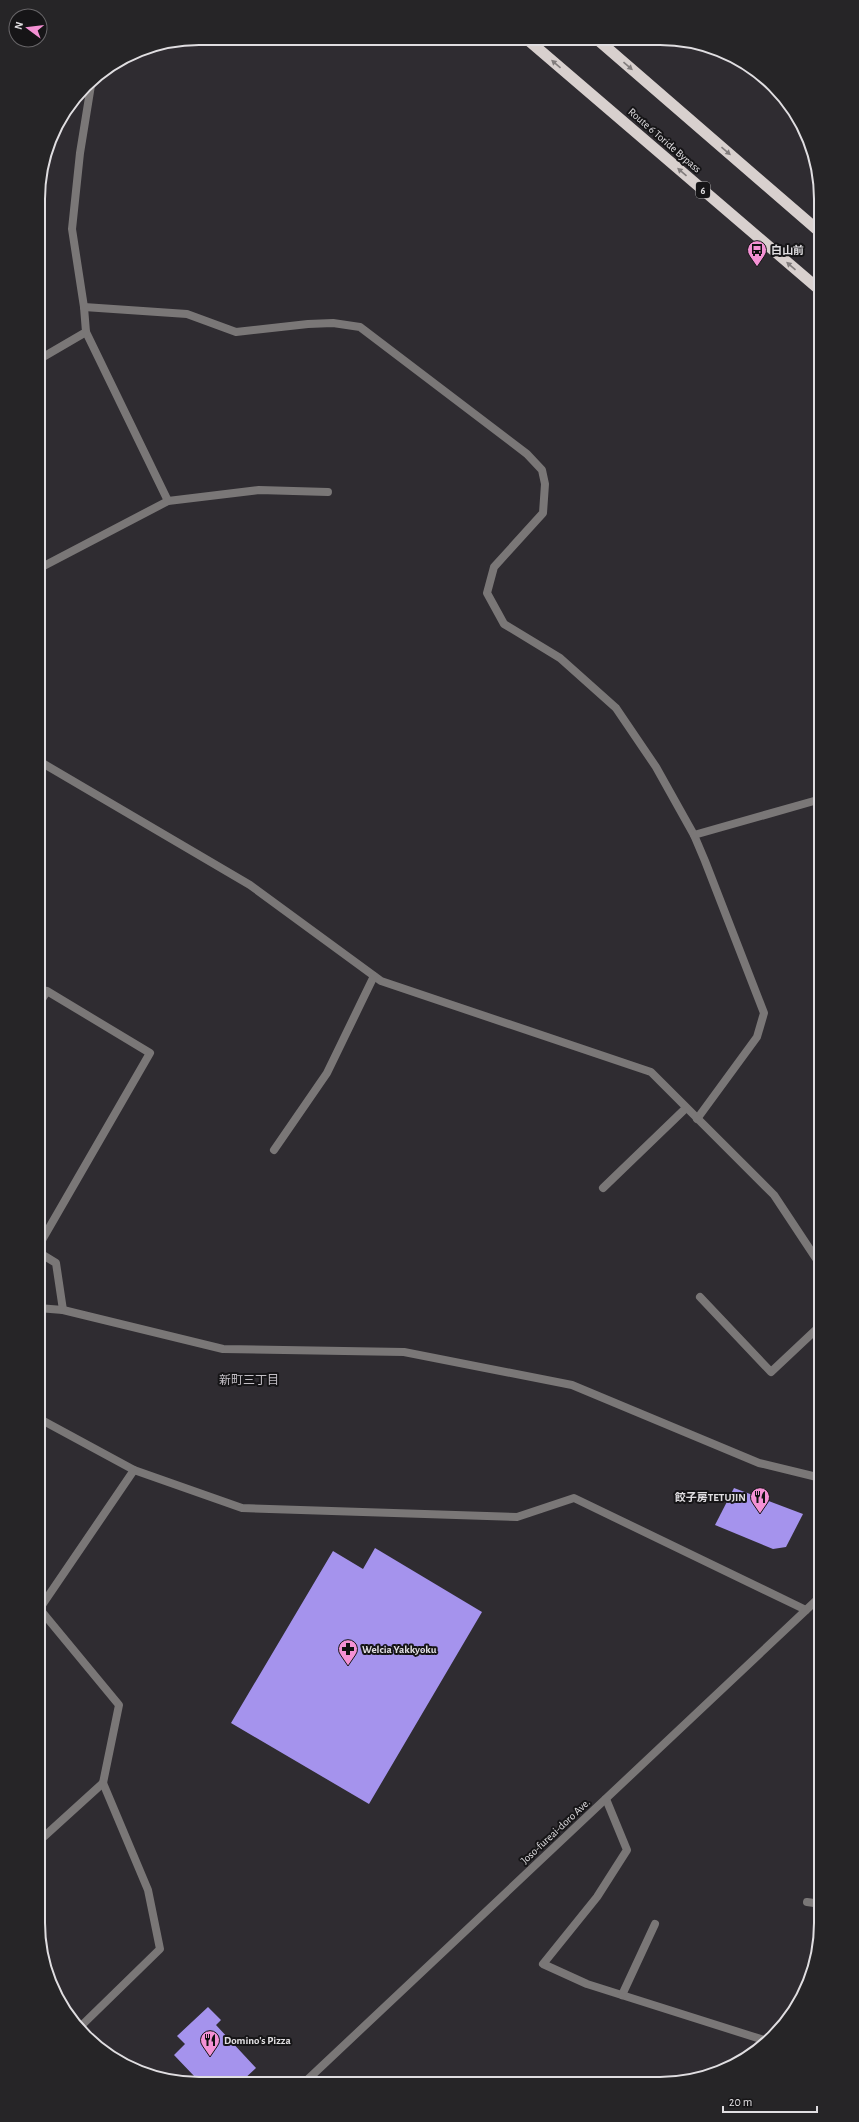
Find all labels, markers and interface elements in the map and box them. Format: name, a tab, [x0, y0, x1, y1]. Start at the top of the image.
north arrow	[8, 8, 48, 48]
text: N	[13, 20, 25, 31]
one-way arrow	[551, 60, 561, 69]
one-way arrow	[623, 61, 633, 71]
street label: Route 6 Toride Bypass	[626, 106, 703, 175]
one-way arrow	[721, 146, 731, 156]
one-way arrow	[677, 167, 687, 177]
road number: 6	[696, 182, 710, 198]
bus stop icon: 白山前	[746, 239, 768, 267]
place label: 白山前	[771, 244, 804, 256]
one-way arrow	[786, 261, 797, 270]
district label: 新町三丁目	[219, 1374, 279, 1386]
restaurant icon: 餃子房TETUJIN	[749, 1486, 771, 1514]
place label: 餃子房TETUJIN	[675, 1492, 746, 1503]
pharmacy icon: Welcia Yakkyoku	[337, 1638, 359, 1666]
place label: Welcia Yakkyoku	[362, 1644, 437, 1655]
street label: Joso-fureai-doro Ave.	[519, 1797, 592, 1866]
restaurant icon: Domino's Pizza	[199, 2029, 221, 2057]
place label: Domino's Pizza	[224, 2035, 291, 2046]
scale bar	[723, 2088, 817, 2114]
text: 20 m	[729, 2096, 752, 2108]

